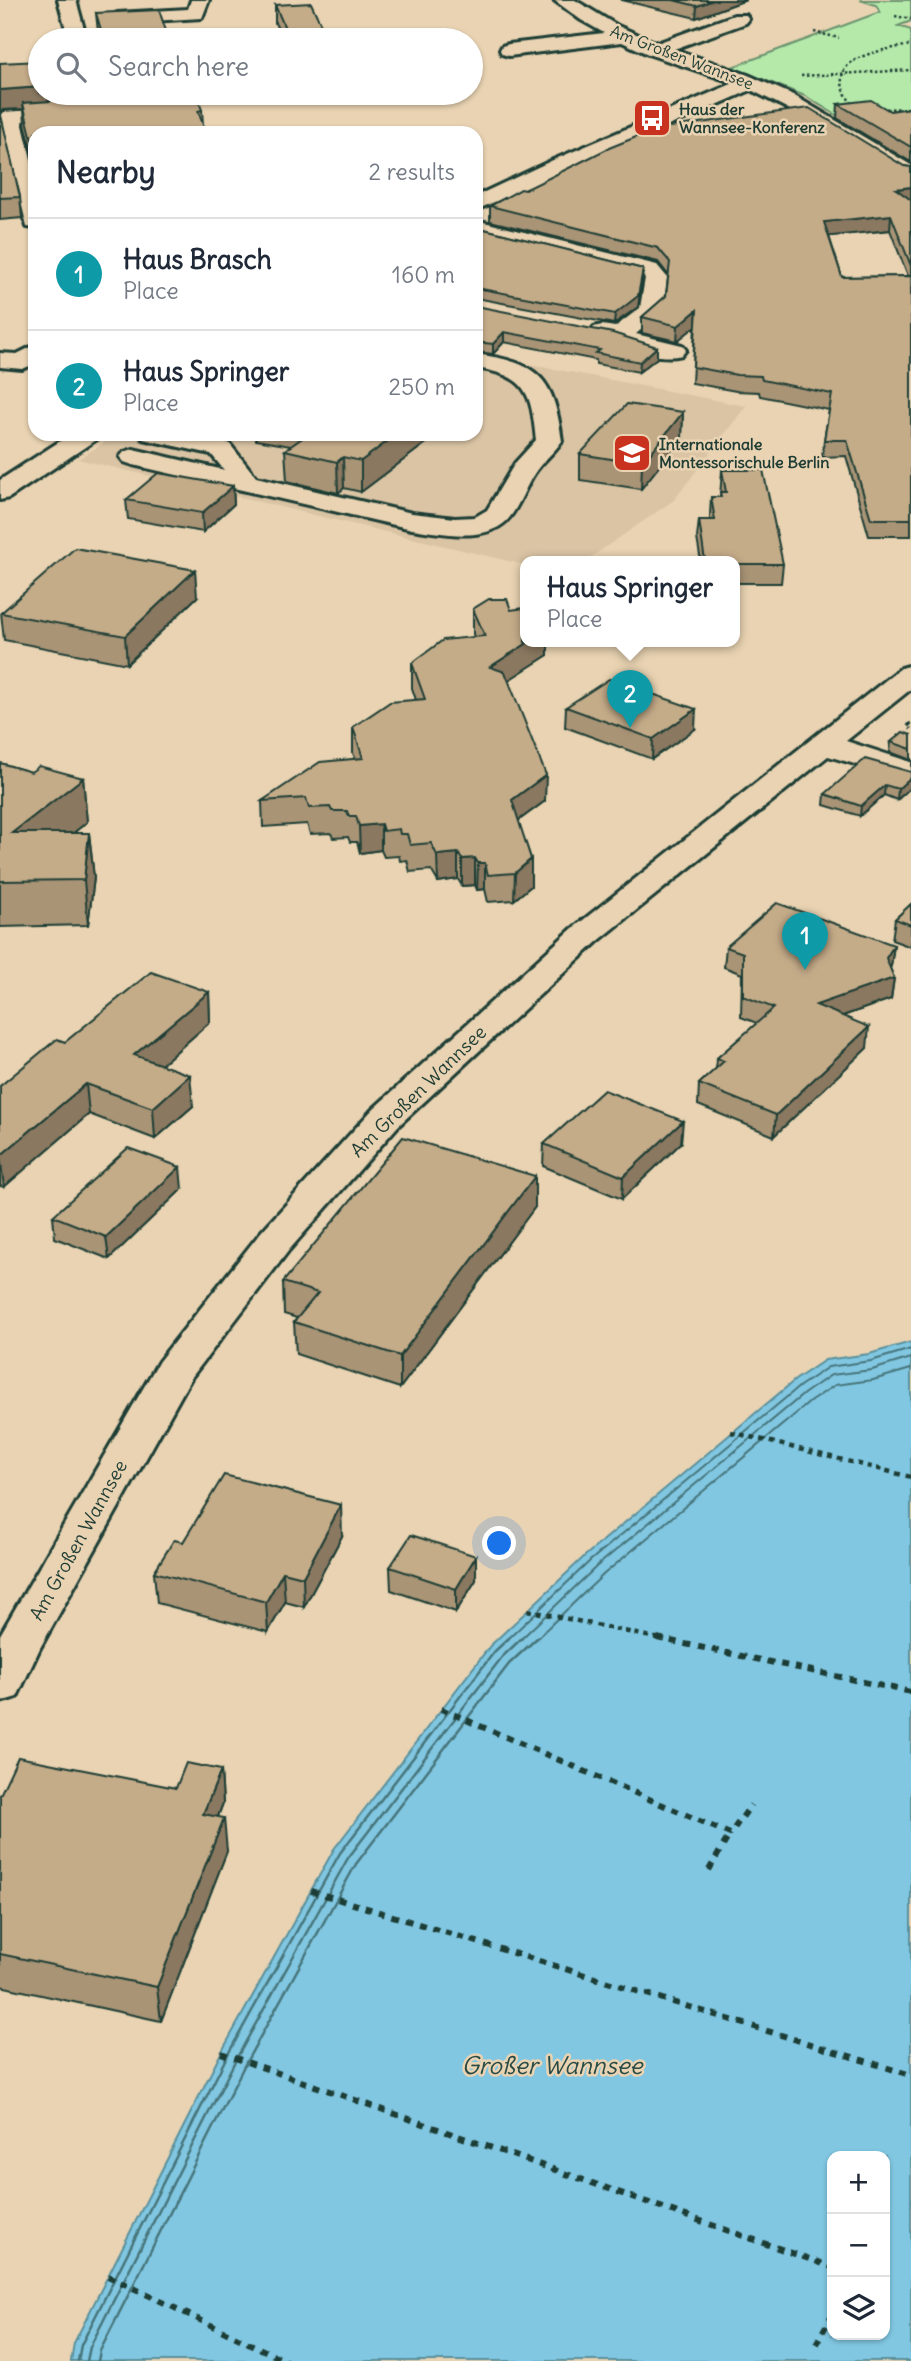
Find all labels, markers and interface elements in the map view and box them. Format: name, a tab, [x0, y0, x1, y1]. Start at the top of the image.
street label: Am Großen Wannsee	[608, 21, 756, 93]
search box	[28, 28, 483, 105]
icon: search	[52, 48, 90, 86]
text: Search here	[108, 50, 249, 83]
bus stop icon: Haus der Wannsee-Konferenz	[631, 97, 673, 139]
place label: Haus der Wannsee-Konferenz	[679, 99, 825, 137]
text: Nearby	[56, 153, 156, 191]
text: 2 results	[369, 157, 455, 186]
text: Haus Brasch	[123, 243, 272, 276]
text: 1	[74, 260, 84, 289]
text: 160 m	[392, 260, 455, 289]
text: Place	[123, 276, 179, 305]
text: Haus Springer	[123, 355, 289, 388]
text: 2	[73, 372, 85, 401]
text: 250 m	[388, 372, 455, 401]
text: Place	[123, 388, 179, 417]
school or university icon: Internationale Montessorischule Berlin	[611, 432, 653, 474]
place label: Internationale Montessorischule Berlin	[659, 434, 829, 472]
popup	[520, 556, 740, 647]
text: Haus Springer	[547, 571, 713, 604]
text: Place	[547, 604, 602, 633]
pin: 2	[607, 670, 653, 728]
pin: 1	[782, 912, 828, 970]
street label: Am Großen Wannsee	[345, 1020, 491, 1162]
street label: Am Großen Wannsee	[24, 1455, 132, 1625]
your location	[482, 1526, 516, 1560]
water label: Großer Wannsee	[461, 2050, 645, 2080]
map controls	[827, 2151, 890, 2340]
button: +	[827, 2151, 890, 2214]
button: −	[827, 2214, 890, 2277]
button: layers	[827, 2277, 890, 2340]

